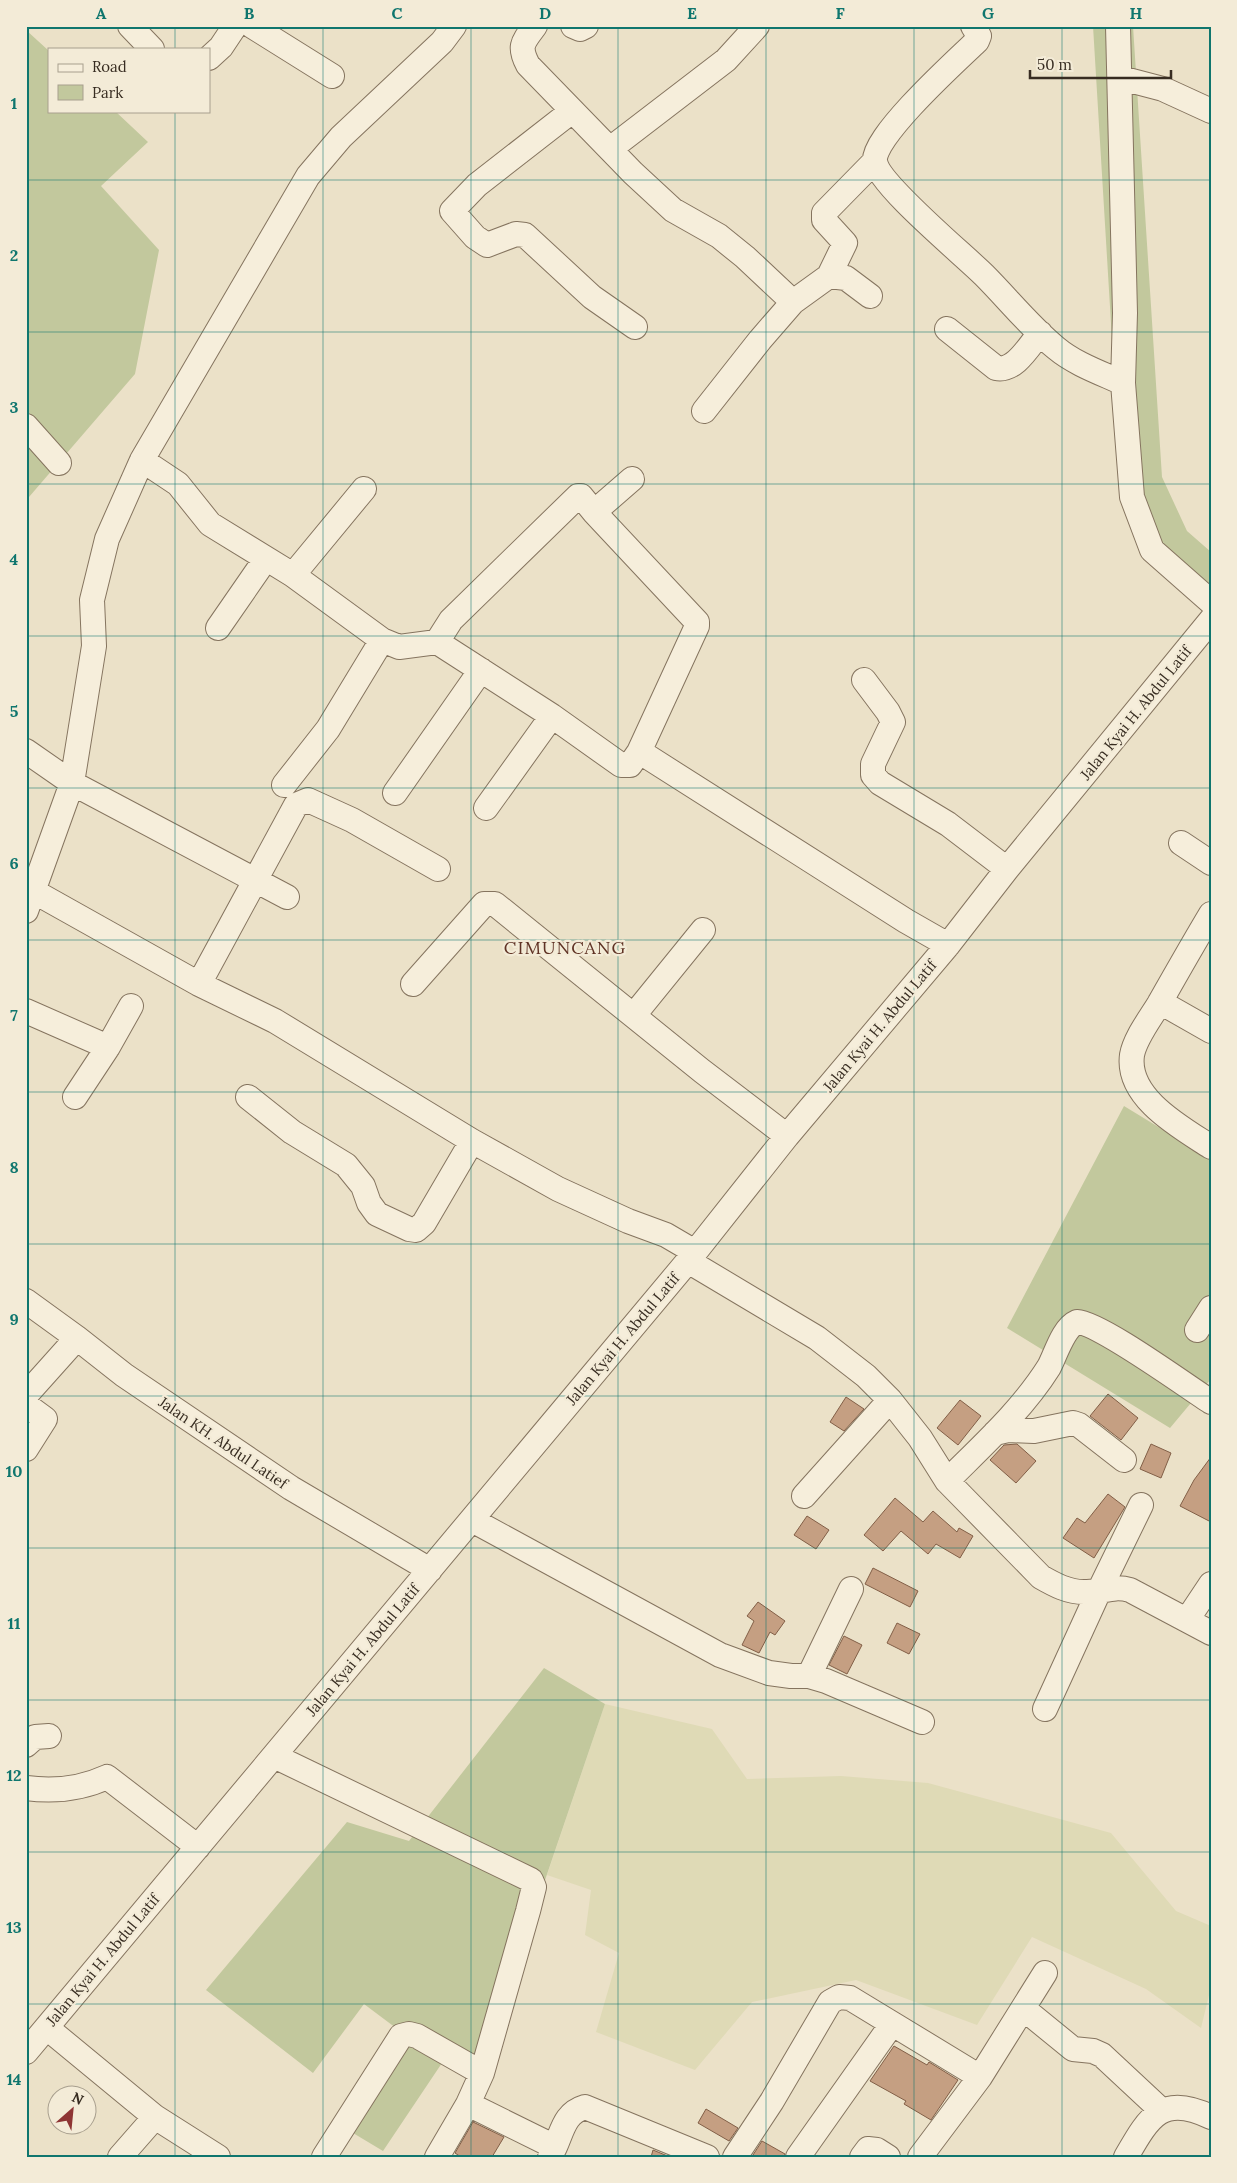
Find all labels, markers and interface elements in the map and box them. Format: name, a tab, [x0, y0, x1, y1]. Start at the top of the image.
text: A	[96, 3, 107, 23]
text: B	[244, 3, 255, 23]
text: C	[391, 3, 403, 23]
text: D	[539, 3, 551, 23]
text: E	[687, 3, 697, 23]
text: F	[835, 3, 845, 23]
text: G	[982, 3, 994, 23]
text: H	[1130, 3, 1143, 23]
legend	[48, 48, 210, 112]
scale bar	[1030, 48, 1171, 80]
text: 50 m	[1037, 55, 1072, 74]
text: Road	[92, 57, 127, 76]
text: Park	[92, 83, 123, 102]
text: 1	[11, 93, 17, 113]
text: 2	[10, 245, 18, 265]
text: 3	[10, 397, 19, 417]
text: 4	[10, 549, 19, 569]
street label: Jalan Kyai H. Abdul Latif	[1075, 641, 1196, 784]
text: 5	[10, 701, 19, 721]
text: 6	[9, 853, 19, 873]
district label: CIMUNCANG	[504, 936, 626, 959]
street label: Jalan Kyai H. Abdul Latif	[818, 955, 941, 1096]
text: 7	[10, 1005, 18, 1025]
text: 8	[9, 1157, 19, 1177]
street label: Jalan Kyai H. Abdul Latif	[561, 1268, 684, 1409]
text: 9	[9, 1309, 19, 1329]
street label: Jalan KH. Abdul Latief	[154, 1392, 292, 1493]
text: 10	[6, 1461, 22, 1481]
street label: Jalan Kyai H. Abdul Latif	[301, 1579, 424, 1720]
text: 11	[8, 1613, 21, 1633]
text: 12	[6, 1765, 22, 1785]
street label: Jalan Kyai H. Abdul Latif	[41, 1889, 164, 2030]
text: 13	[6, 1917, 22, 1937]
text: 14	[6, 2069, 22, 2089]
north arrow	[48, 2086, 98, 2136]
text: N	[69, 2088, 87, 2109]

